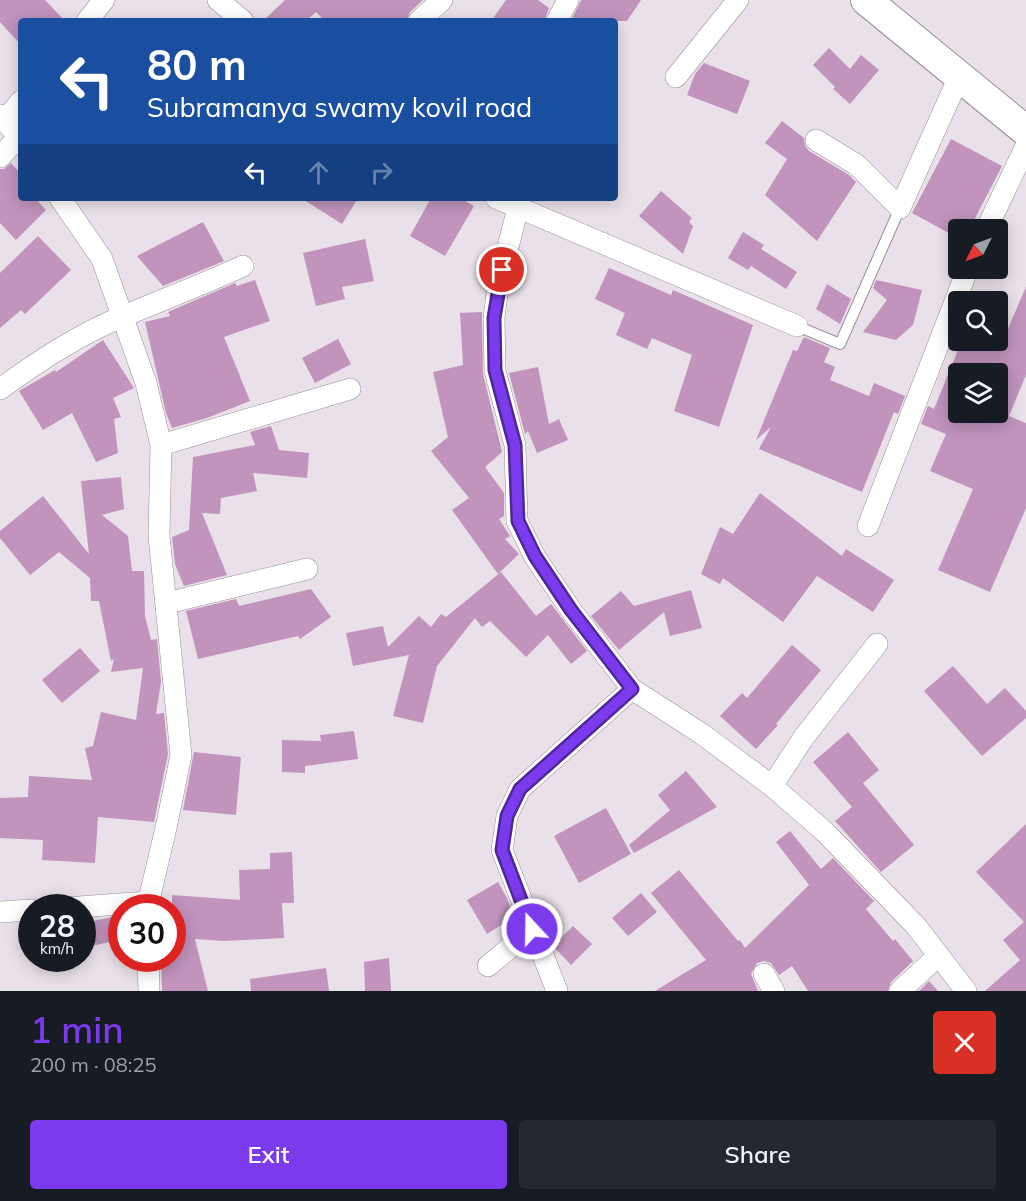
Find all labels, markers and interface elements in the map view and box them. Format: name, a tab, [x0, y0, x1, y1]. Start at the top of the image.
text: 80 m	[147, 38, 247, 91]
icon: left	[48, 42, 126, 120]
text: Subramanya swamy kovil road	[147, 90, 532, 124]
icon: left	[239, 156, 272, 189]
icon: ahead	[302, 156, 335, 189]
icon: right	[365, 156, 398, 189]
north arrow	[948, 219, 1008, 279]
map controls	[948, 219, 1008, 423]
pin	[476, 244, 527, 295]
icon: arrive	[485, 253, 518, 286]
button: search	[948, 291, 1008, 351]
button: layers	[948, 363, 1008, 423]
speed limit sign: 30	[108, 894, 186, 972]
position arrow	[500, 897, 564, 961]
text: 28	[39, 907, 75, 945]
text: km/h	[40, 939, 74, 958]
text: 1 min	[30, 1007, 124, 1052]
button: close	[933, 1011, 996, 1074]
text: 200 m · 08:25	[30, 1052, 156, 1077]
button: Exit	[30, 1120, 507, 1189]
button: Share	[519, 1120, 996, 1189]

